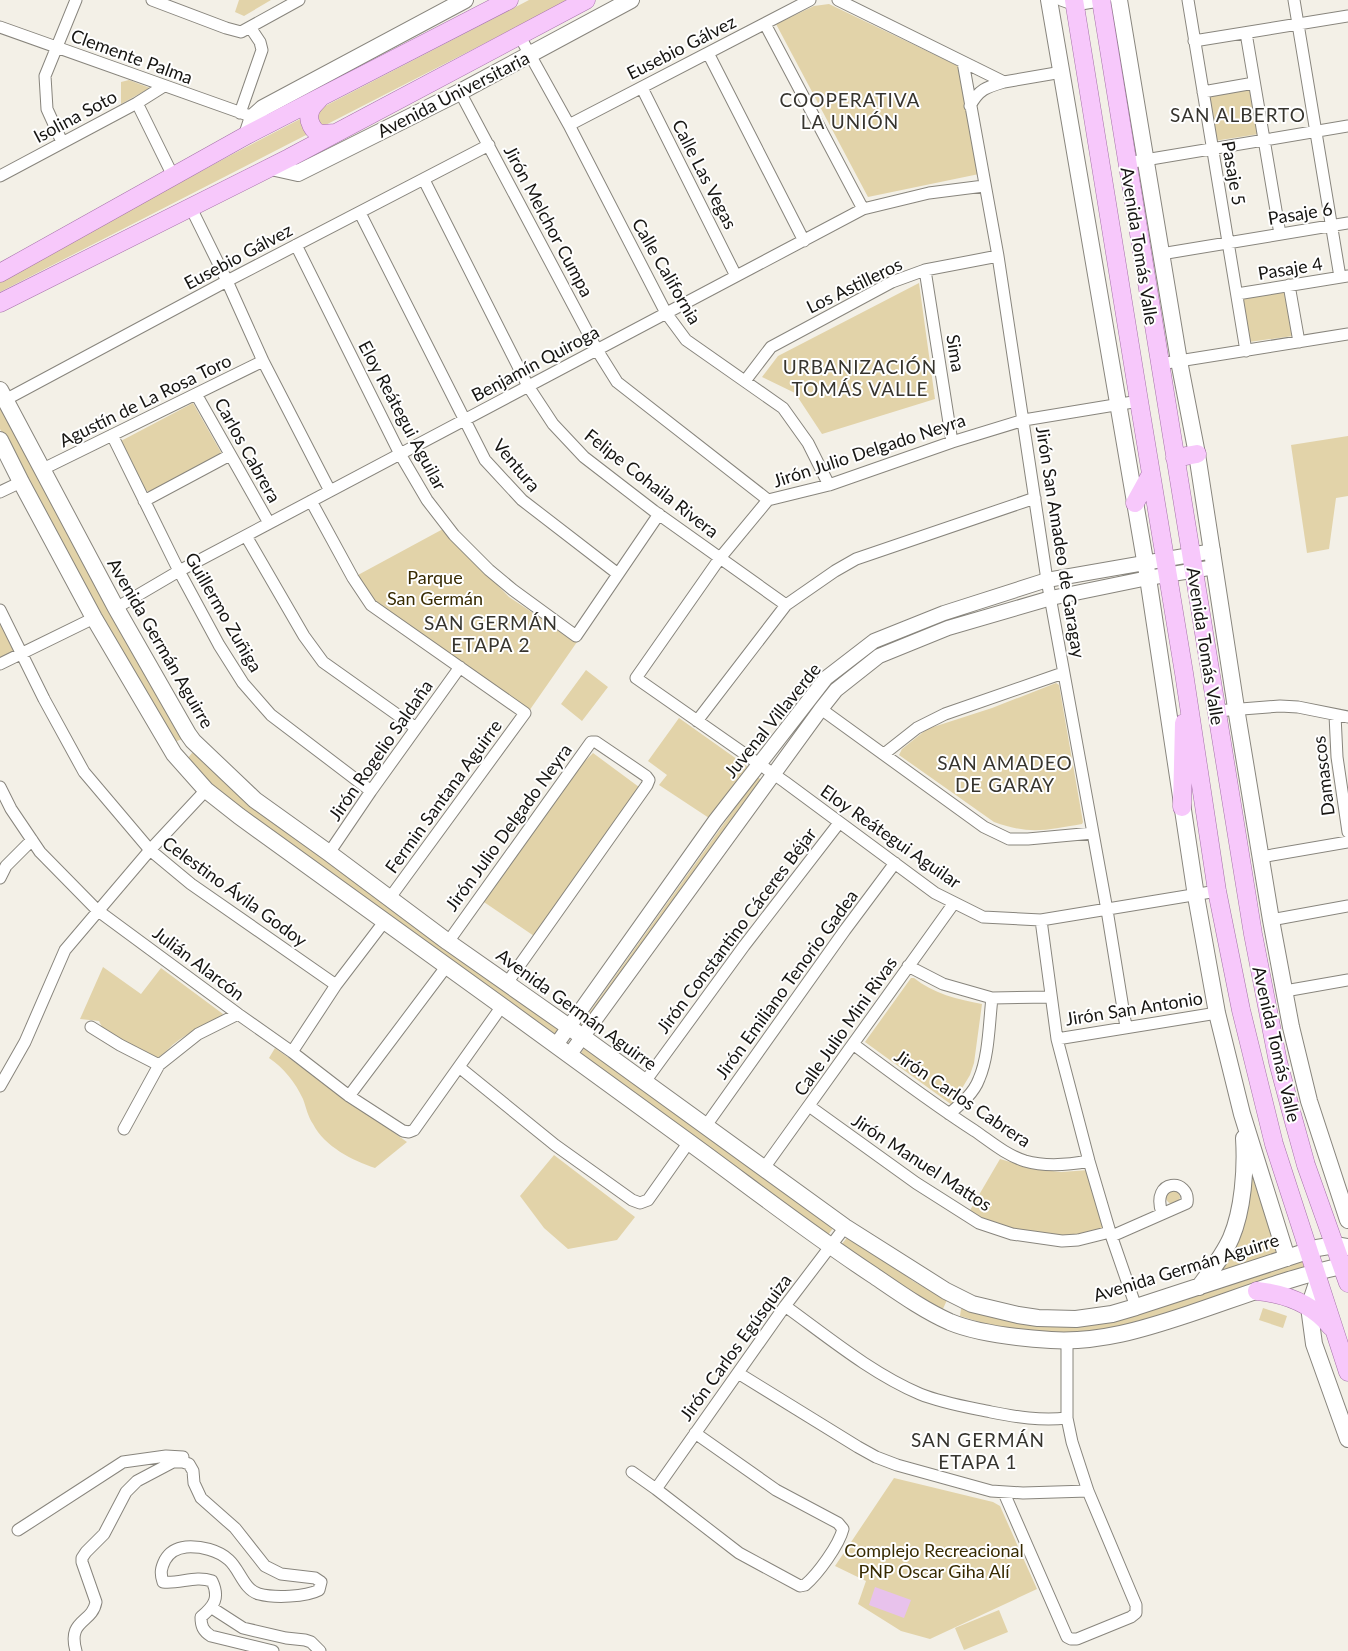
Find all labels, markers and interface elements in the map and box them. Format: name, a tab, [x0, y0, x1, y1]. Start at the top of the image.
street label: Eusebio Gálvez	[623, 10, 739, 84]
street label: Clemente Palma	[68, 24, 196, 88]
street label: Avenida Universitaria	[373, 46, 533, 142]
street label: Isolina Soto	[30, 85, 120, 147]
district label: COOPERATIVA LA UNIÓN	[780, 88, 920, 133]
district label: SAN ALBERTO	[1170, 103, 1306, 126]
street label: Calle Las Vegas	[668, 116, 742, 233]
street label: Pasaje 5	[1218, 139, 1250, 207]
street label: Jirón Melchor Cumpa	[500, 141, 598, 301]
street label: Avenida Tomás Valle	[1117, 166, 1163, 326]
street label: Pasaje 6	[1266, 197, 1334, 229]
street label: Calle California	[628, 214, 706, 328]
street label: Eusebio Gálvez	[180, 218, 296, 294]
street label: Los Astilleros	[803, 252, 906, 318]
street label: Pasaje 4	[1256, 252, 1324, 284]
street label: Benjamín Quiroga	[467, 320, 603, 406]
street label: Sima	[942, 333, 970, 373]
street label: Eloy Reátegui Aguilar	[354, 336, 452, 494]
street label: Agustín de La Rosa Toro	[55, 349, 235, 451]
district label: URBANIZACIÓN TOMÁS VALLE	[783, 355, 937, 400]
street label: Carlos Cabrera	[210, 394, 286, 506]
street label: Jirón Julio Delgado Neyra	[770, 408, 968, 492]
street label: Felipe Cohaila Rivera	[581, 424, 723, 542]
street label: Jirón San Amadeo de Garagay	[1032, 424, 1090, 660]
street label: Ventura	[489, 434, 545, 496]
street label: Guillermo Zuñiga	[181, 548, 267, 676]
street label: Avenida Germán Aguirre	[103, 554, 219, 732]
park label: Parque San Germán	[387, 566, 483, 609]
street label: Avenida Tomás Valle	[1183, 566, 1229, 726]
district label: SAN GERMÁN ETAPA 2	[424, 611, 558, 656]
street label: Juvenal Villaverde	[719, 658, 825, 782]
street label: Jirón Rogelio Saldaña	[323, 675, 437, 825]
street label: Fermin Santana Aguirre	[380, 715, 506, 877]
street label: Damascos	[1307, 735, 1339, 817]
street label: Jirón Julio Delgado Neyra	[440, 739, 576, 915]
district label: SAN AMADEO DE GARAY	[937, 751, 1073, 796]
street label: Eloy Reátegui Aguilar	[817, 779, 966, 893]
street label: Jirón Constantino Cáceres Béjar	[651, 822, 821, 1037]
street label: Celestino Ávila Godoy	[158, 831, 312, 951]
street label: Jirón Emiliano Tenorio Gadea	[710, 885, 862, 1083]
street label: Julián Alarcón	[149, 921, 249, 1005]
street label: Avenida Germán Aguirre	[492, 943, 662, 1075]
street label: Calle Julio Mini Rivas	[789, 952, 901, 1100]
street label: Avenida Tomás Valle	[1248, 964, 1306, 1124]
street label: Jirón San Antonio	[1064, 986, 1204, 1030]
street label: Jirón Carlos Cabrera	[891, 1044, 1035, 1152]
street label: Jirón Manuel Mattos	[848, 1109, 996, 1215]
street label: Avenida Germán Aguirre	[1090, 1228, 1282, 1306]
street label: Jirón Carlos Egúsquiza	[674, 1269, 796, 1425]
district label: SAN GERMÁN ETAPA 1	[911, 1428, 1045, 1473]
park label: Complejo Recreacional PNP Oscar Giha Alí	[844, 1539, 1024, 1582]

